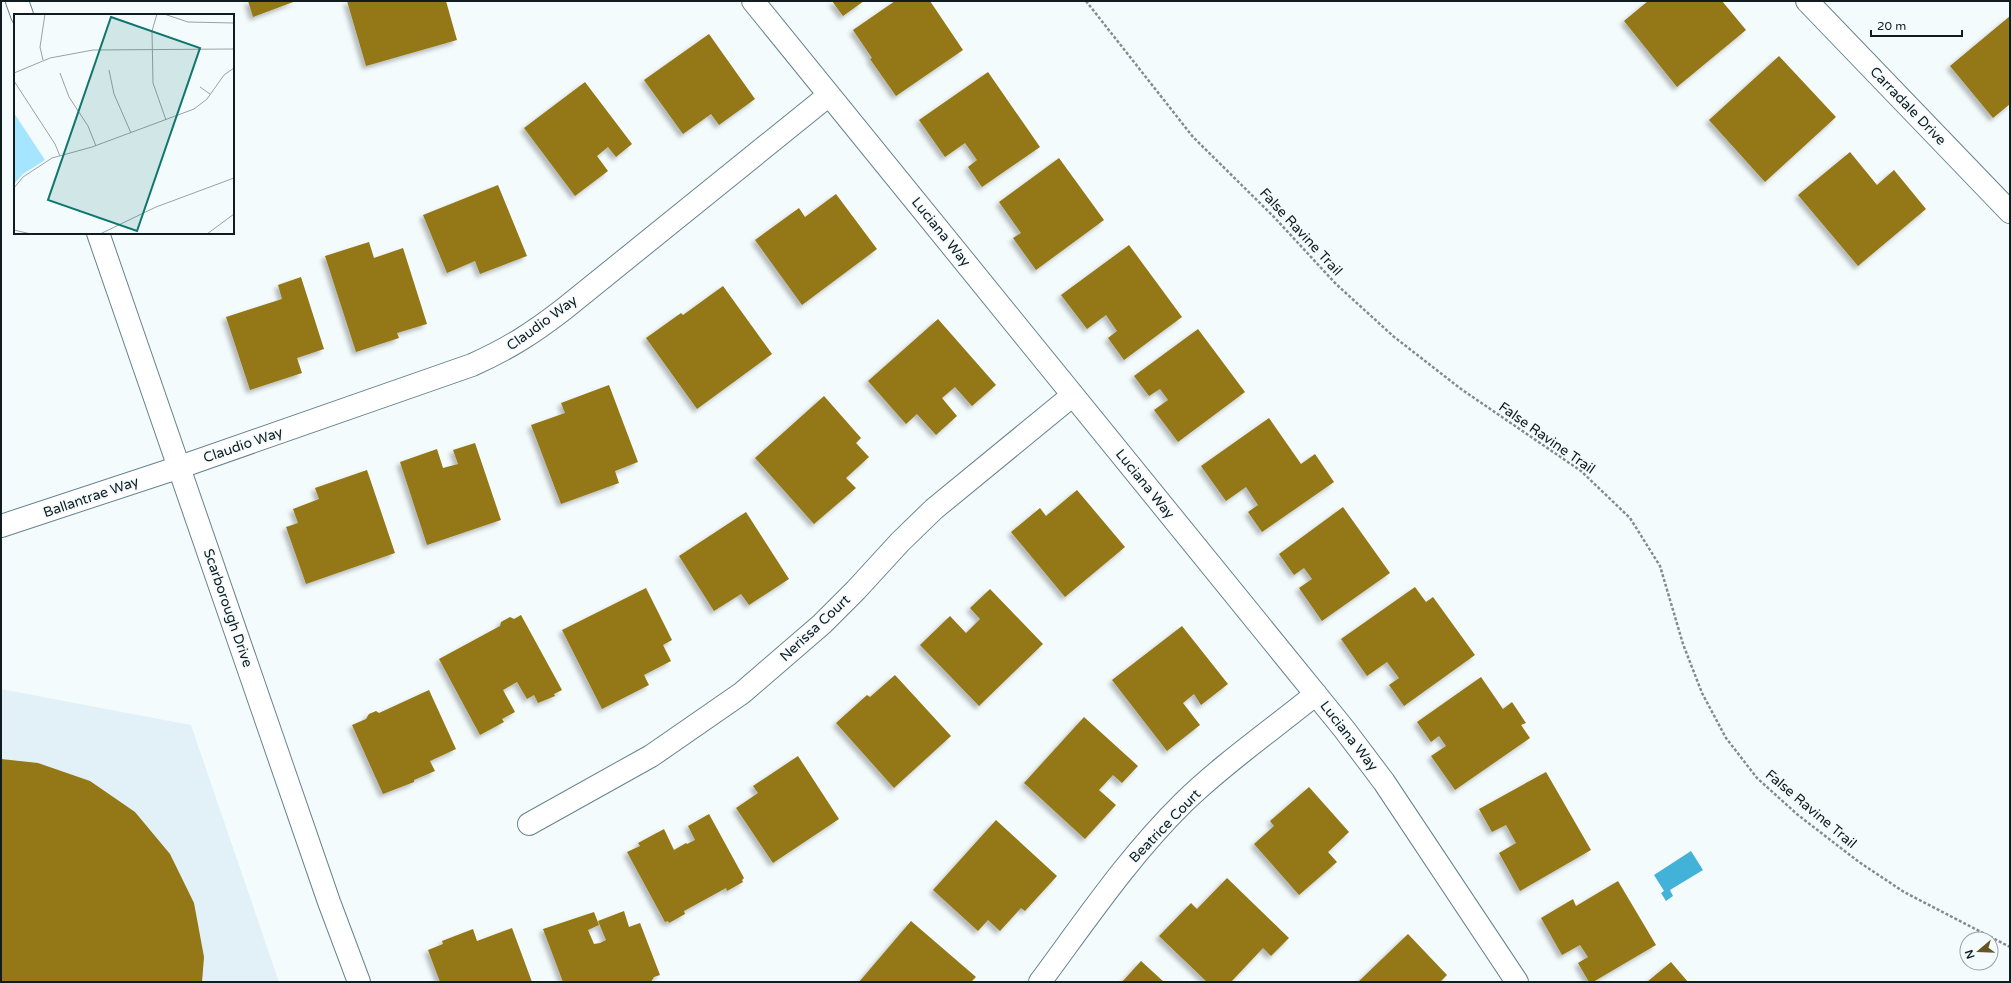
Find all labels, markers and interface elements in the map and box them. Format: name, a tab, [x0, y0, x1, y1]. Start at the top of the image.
scale bar	[1871, 12, 1962, 38]
inset map	[14, 14, 234, 234]
text: 20 m	[1877, 19, 1906, 33]
street label: Carradale Drive	[1866, 63, 1950, 149]
street label: False Ravine Trail	[1256, 185, 1346, 279]
street label: Luciana Way	[908, 194, 974, 270]
street label: Claudio Way	[503, 291, 581, 354]
street label: False Ravine Trail	[1496, 398, 1598, 478]
street label: Claudio Way	[201, 423, 285, 467]
street label: Luciana Way	[1112, 446, 1178, 522]
street label: Ballantrae Way	[41, 473, 141, 521]
street label: Scarborough Drive	[200, 546, 256, 670]
street label: Nerissa Court	[776, 591, 854, 665]
street label: Luciana Way	[1316, 698, 1382, 775]
street label: False Ravine Trail	[1762, 766, 1860, 852]
street label: Beatrice Court	[1126, 785, 1205, 866]
north arrow	[1959, 931, 1999, 971]
text: N	[1962, 948, 1978, 960]

